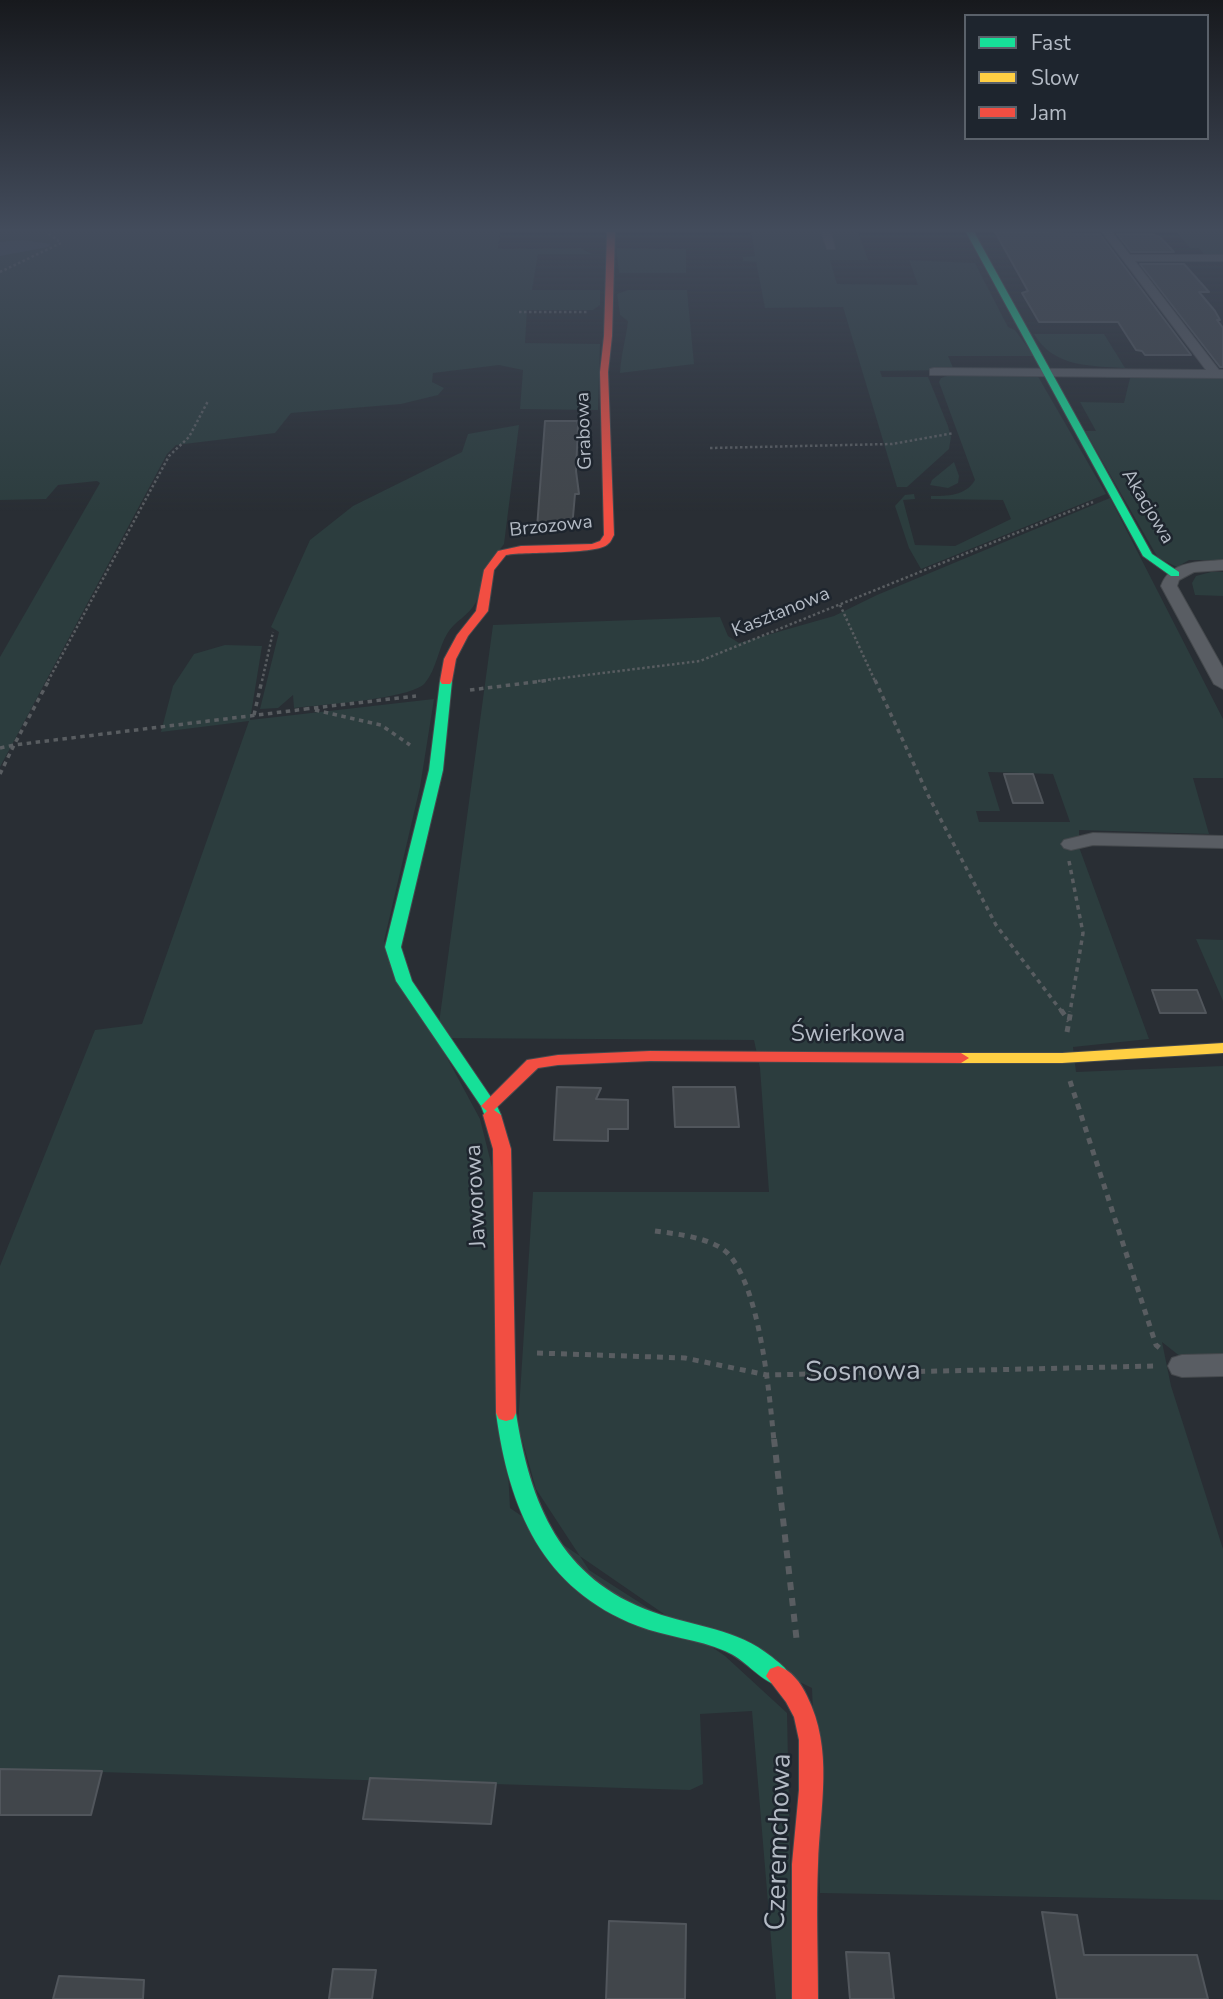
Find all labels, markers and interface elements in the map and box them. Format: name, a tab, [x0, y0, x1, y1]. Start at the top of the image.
legend	[964, 14, 1209, 140]
text: Fast	[1031, 29, 1071, 57]
text: Slow	[1031, 64, 1079, 92]
text: Jam	[1031, 99, 1067, 127]
street label: Grabowa	[572, 392, 598, 470]
street label: Akacjowa	[1116, 466, 1178, 548]
street label: Brzozowa	[508, 511, 594, 543]
street label: Kasztanowa	[729, 583, 833, 643]
street label: Świerkowa	[791, 1021, 905, 1049]
street label: Jaworowa	[461, 1144, 493, 1248]
street label: Sosnowa	[805, 1355, 921, 1391]
street label: Czeremchowa	[760, 1753, 800, 1931]

